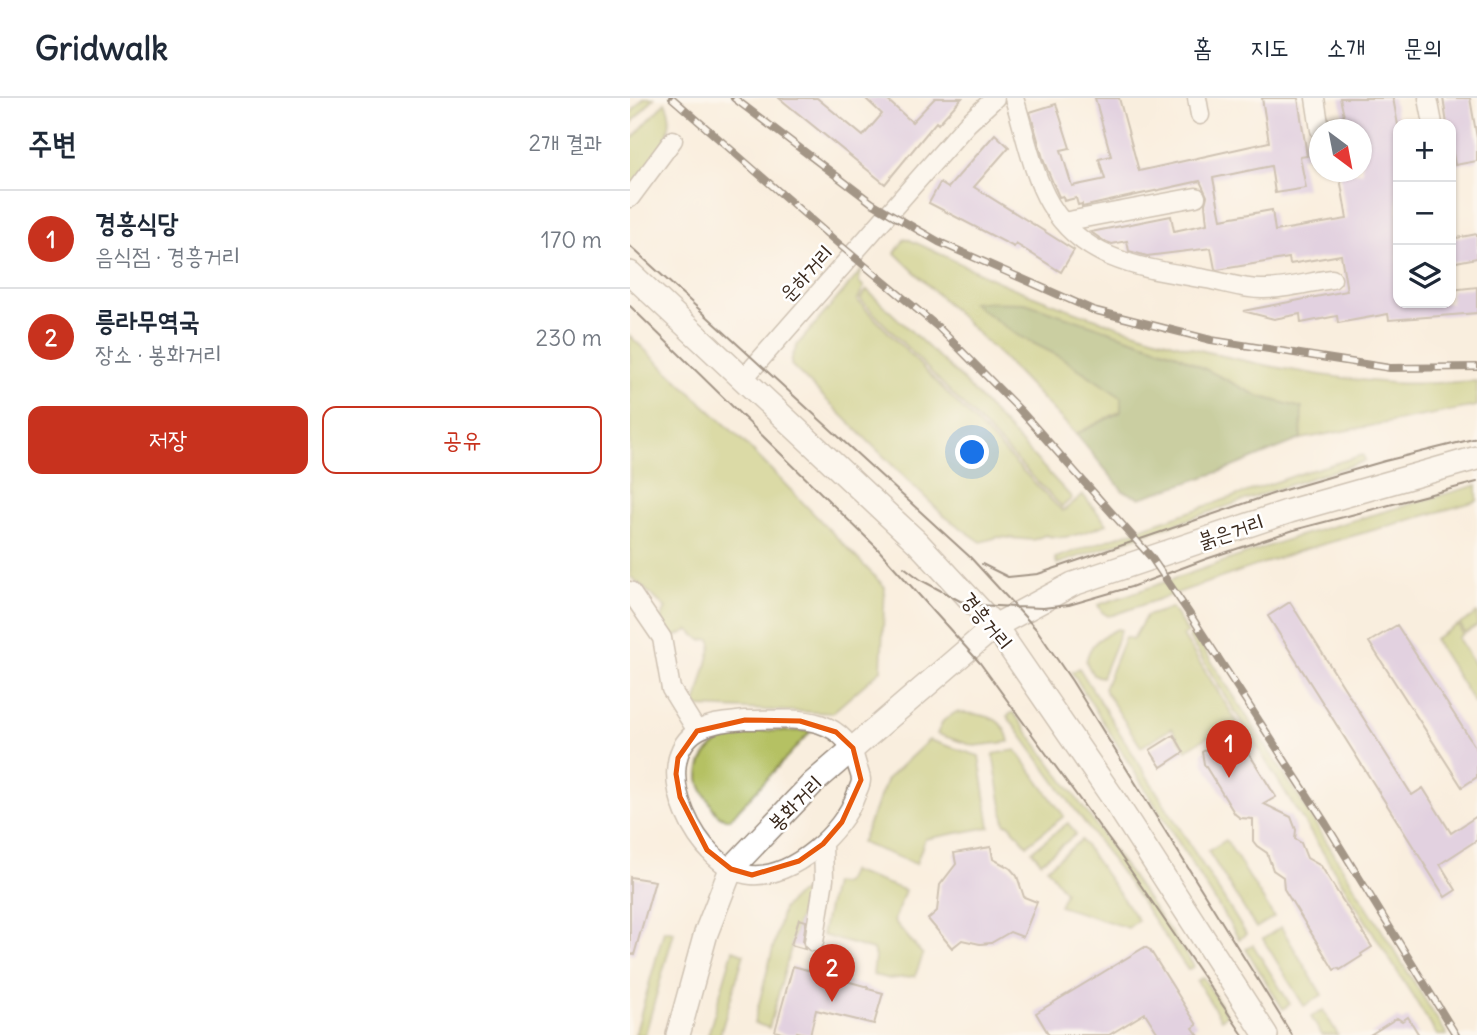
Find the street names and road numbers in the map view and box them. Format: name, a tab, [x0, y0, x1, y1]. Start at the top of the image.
street label: 운하거리	[773, 239, 839, 307]
street label: 붉은거리	[1195, 508, 1267, 554]
street label: 경흥거리	[955, 586, 1019, 656]
street label: 봉화거리	[762, 770, 828, 836]

